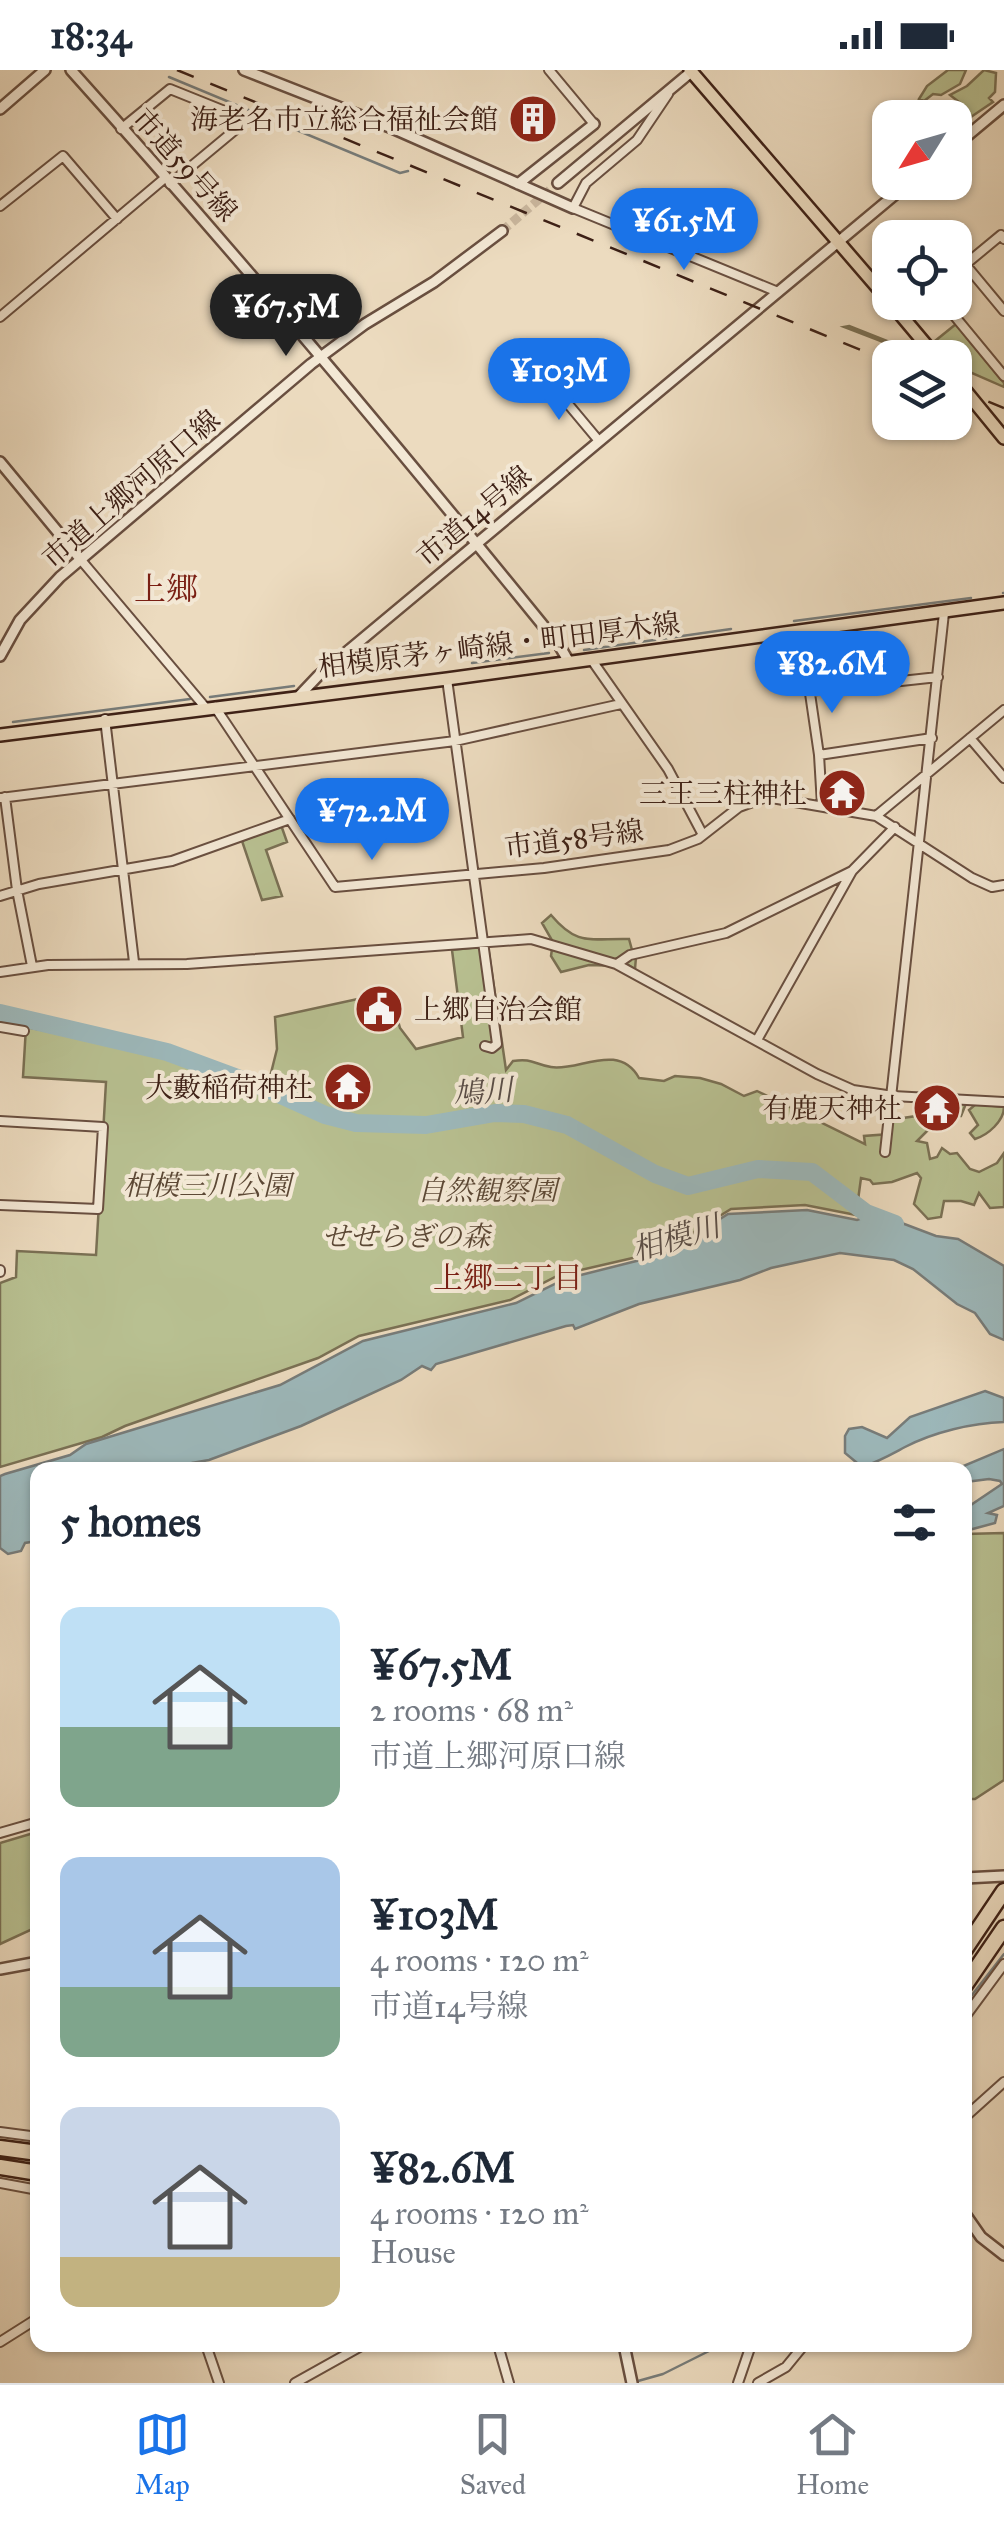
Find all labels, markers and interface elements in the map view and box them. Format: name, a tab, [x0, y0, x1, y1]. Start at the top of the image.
text: 18:34	[50, 12, 131, 58]
building icon: 海老名市立総合福祉会館	[507, 93, 559, 145]
north arrow	[872, 100, 972, 200]
map controls	[872, 100, 972, 440]
street label: 市道59号線	[125, 101, 245, 229]
place label: 海老名市立総合福祉会館	[190, 102, 498, 137]
pin: ¥61.5M	[603, 188, 765, 273]
text: ¥61.5M	[632, 201, 736, 240]
button: locate	[872, 220, 972, 320]
pin: ¥67.5M	[205, 274, 367, 359]
text: ¥67.5M	[232, 287, 340, 326]
pin: ¥103M	[489, 338, 629, 423]
button: layers	[872, 340, 972, 440]
text: ¥103M	[510, 351, 608, 390]
street label: 市道上郷河原口線	[35, 402, 227, 576]
street label: 市道14号線	[410, 458, 538, 574]
district label: 上郷	[134, 570, 198, 609]
street label: 相模原茅ヶ崎線・町田厚木線	[316, 605, 682, 685]
pin: ¥82.6M	[751, 631, 913, 716]
text: ¥82.6M	[777, 644, 887, 683]
temple icon: 三王三柱神社	[816, 767, 868, 819]
place label: 三王三柱神社	[639, 776, 807, 811]
pin: ¥72.2M	[291, 778, 453, 863]
text: ¥72.2M	[317, 791, 427, 830]
street label: 市道58号線	[502, 813, 646, 865]
public building icon: 上郷自治会館	[353, 983, 405, 1035]
place label: 上郷自治会館	[414, 992, 582, 1027]
temple icon: 大藪稲荷神社	[322, 1061, 374, 1113]
place label: 大藪稲荷神社	[145, 1070, 313, 1105]
water label: 鳩川	[452, 1071, 517, 1113]
temple icon: 有鹿天神社	[911, 1082, 963, 1134]
place label: 有鹿天神社	[762, 1091, 902, 1126]
park label: 相模三川公園	[123, 1168, 295, 1203]
park label: 自然観察園	[417, 1173, 561, 1208]
water label: 相模川	[628, 1207, 727, 1268]
park label: せせらぎの森	[322, 1219, 493, 1254]
district label: 上郷二丁目	[433, 1260, 583, 1296]
icon: filters	[887, 1495, 942, 1550]
text: 5 homes	[60, 1496, 201, 1548]
text: ¥67.5M	[370, 1639, 512, 1691]
icon: home	[140, 1647, 260, 1767]
text: 2 rooms · 68 m²	[370, 1691, 573, 1730]
text: 市道上郷河原口線	[370, 1737, 626, 1776]
text: ¥103M	[370, 1889, 499, 1941]
icon: home	[140, 1897, 260, 2017]
text: 4 rooms · 120 m²	[370, 1941, 589, 1980]
text: 市道14号線	[370, 1987, 528, 2026]
text: ¥82.6M	[370, 2142, 515, 2194]
icon: home	[140, 2147, 260, 2267]
text: 4 rooms · 120 m²	[370, 2194, 589, 2233]
text: House	[370, 2233, 456, 2272]
tab: Map	[135, 2407, 190, 2502]
tab: Saved	[460, 2407, 526, 2502]
tab: Home	[796, 2407, 869, 2502]

